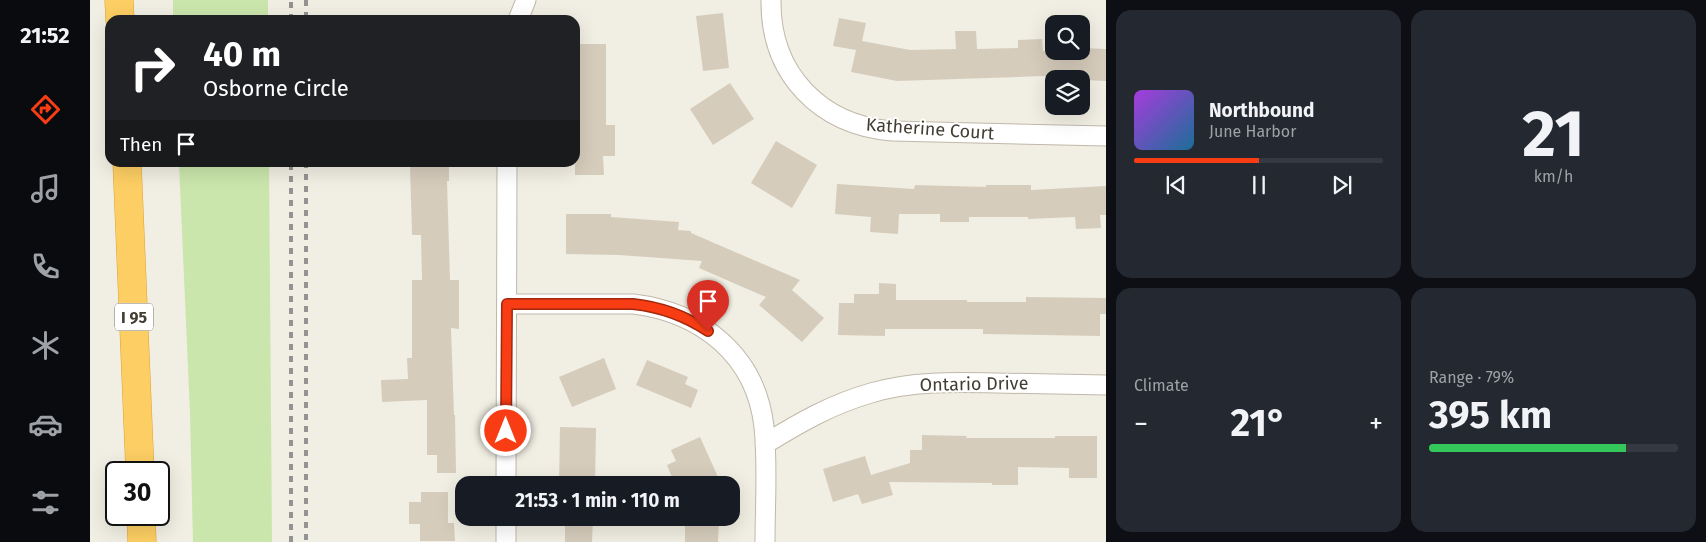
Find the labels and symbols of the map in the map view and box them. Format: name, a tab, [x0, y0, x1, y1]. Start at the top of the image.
street label: Katherine Court	[865, 114, 995, 144]
pin	[687, 280, 729, 331]
road number: I 95	[115, 304, 153, 330]
street label: Ontario Drive	[919, 372, 1029, 396]
position arrow	[479, 404, 531, 456]
speed limit sign: 30	[105, 461, 170, 526]

